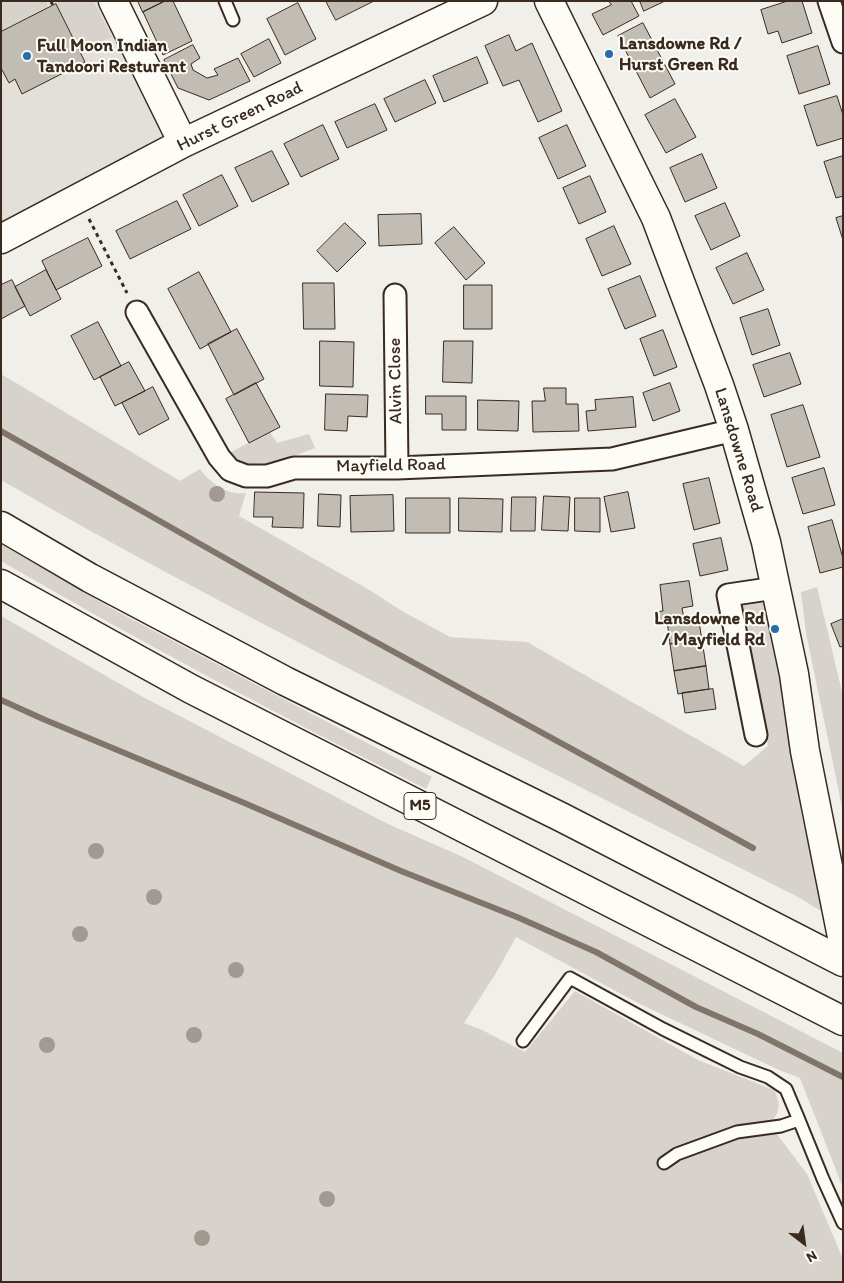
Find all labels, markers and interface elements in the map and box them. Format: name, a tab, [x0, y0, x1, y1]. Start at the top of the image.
place label: Lansdowne Rd / Hurst Green Rd	[619, 33, 741, 76]
place label: Full Moon Indian Tandoori Resturant	[37, 35, 186, 78]
marker: Lansdowne Rd / Hurst Green Rd	[603, 48, 615, 60]
marker: Full Moon Indian Tandoori Resturant	[21, 50, 33, 62]
street label: Hurst Green Road	[173, 77, 307, 157]
street label: Alvin Close	[384, 338, 408, 424]
street label: Lansdowne Road	[709, 385, 767, 515]
street label: Mayfield Road	[336, 454, 446, 478]
place label: Lansdowne Rd / Mayfield Rd	[654, 608, 765, 650]
marker: Lansdowne Rd / Mayfield Rd	[769, 623, 781, 635]
road number: M5	[404, 792, 436, 819]
north arrow	[779, 1218, 829, 1268]
text: N	[803, 1247, 820, 1266]

